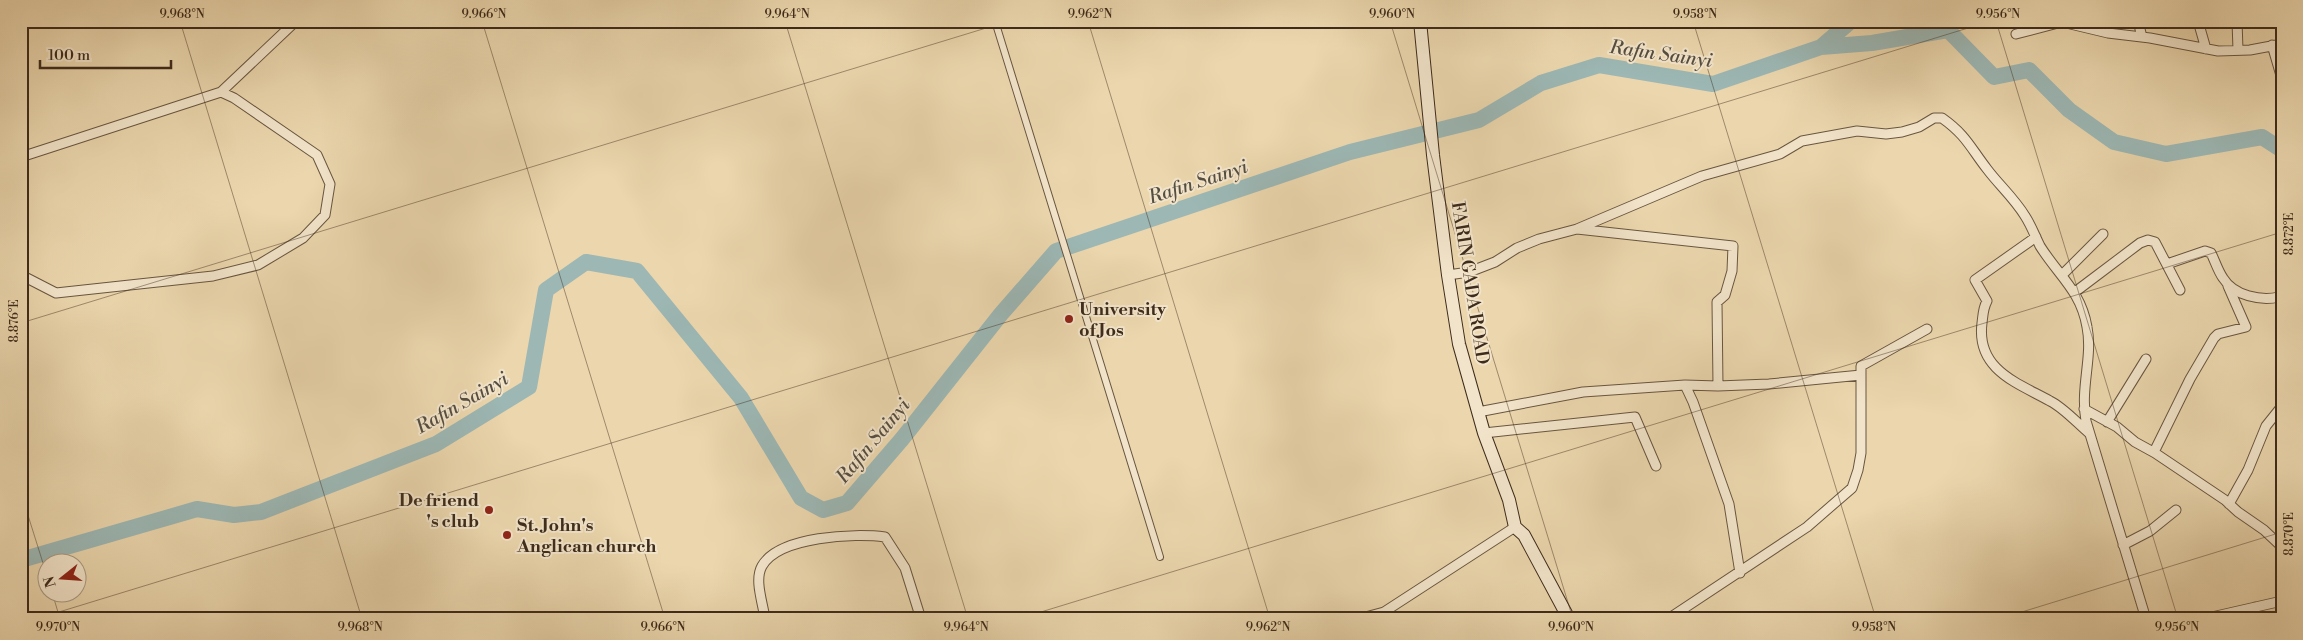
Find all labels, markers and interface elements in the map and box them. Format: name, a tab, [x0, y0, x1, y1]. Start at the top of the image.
text: 9.968°N	[159, 7, 205, 22]
text: 9.966°N	[461, 7, 507, 22]
text: 9.964°N	[764, 7, 810, 22]
text: 9.962°N	[1068, 7, 1112, 22]
text: 9.960°N	[1369, 7, 1415, 22]
text: 9.958°N	[1673, 7, 1717, 22]
text: 9.956°N	[1976, 7, 2020, 22]
water label: Rafin Sainyi	[1607, 35, 1714, 73]
scale bar	[40, 38, 171, 70]
text: 100 m	[48, 46, 90, 65]
water label: Rafin Sainyi	[1144, 155, 1251, 210]
street label: FARIN GADA ROAD	[1446, 200, 1494, 366]
text: 8.872°E	[2282, 213, 2297, 255]
place label: University of Jos	[1079, 298, 1167, 342]
text: 8.876°E	[7, 300, 22, 342]
marker: University of Jos	[1063, 313, 1075, 325]
water label: Rafin Sainyi	[410, 367, 513, 440]
water label: Rafin Sainyi	[830, 394, 915, 489]
place label: De friend 's club	[399, 489, 479, 533]
marker: De friend 's club	[483, 504, 495, 516]
text: 8.870°E	[2282, 512, 2297, 556]
place label: St. John's Anglican church	[516, 514, 657, 558]
marker: St. John's Anglican church	[501, 529, 513, 541]
north arrow	[38, 552, 88, 602]
text: N	[40, 574, 61, 589]
text: 9.970°N	[36, 620, 80, 635]
text: 9.968°N	[337, 620, 383, 635]
text: 9.966°N	[640, 620, 686, 635]
text: 9.964°N	[943, 620, 989, 635]
text: 9.962°N	[1246, 620, 1290, 635]
text: 9.960°N	[1548, 620, 1594, 635]
text: 9.958°N	[1852, 620, 1896, 635]
text: 9.956°N	[2155, 620, 2199, 635]

